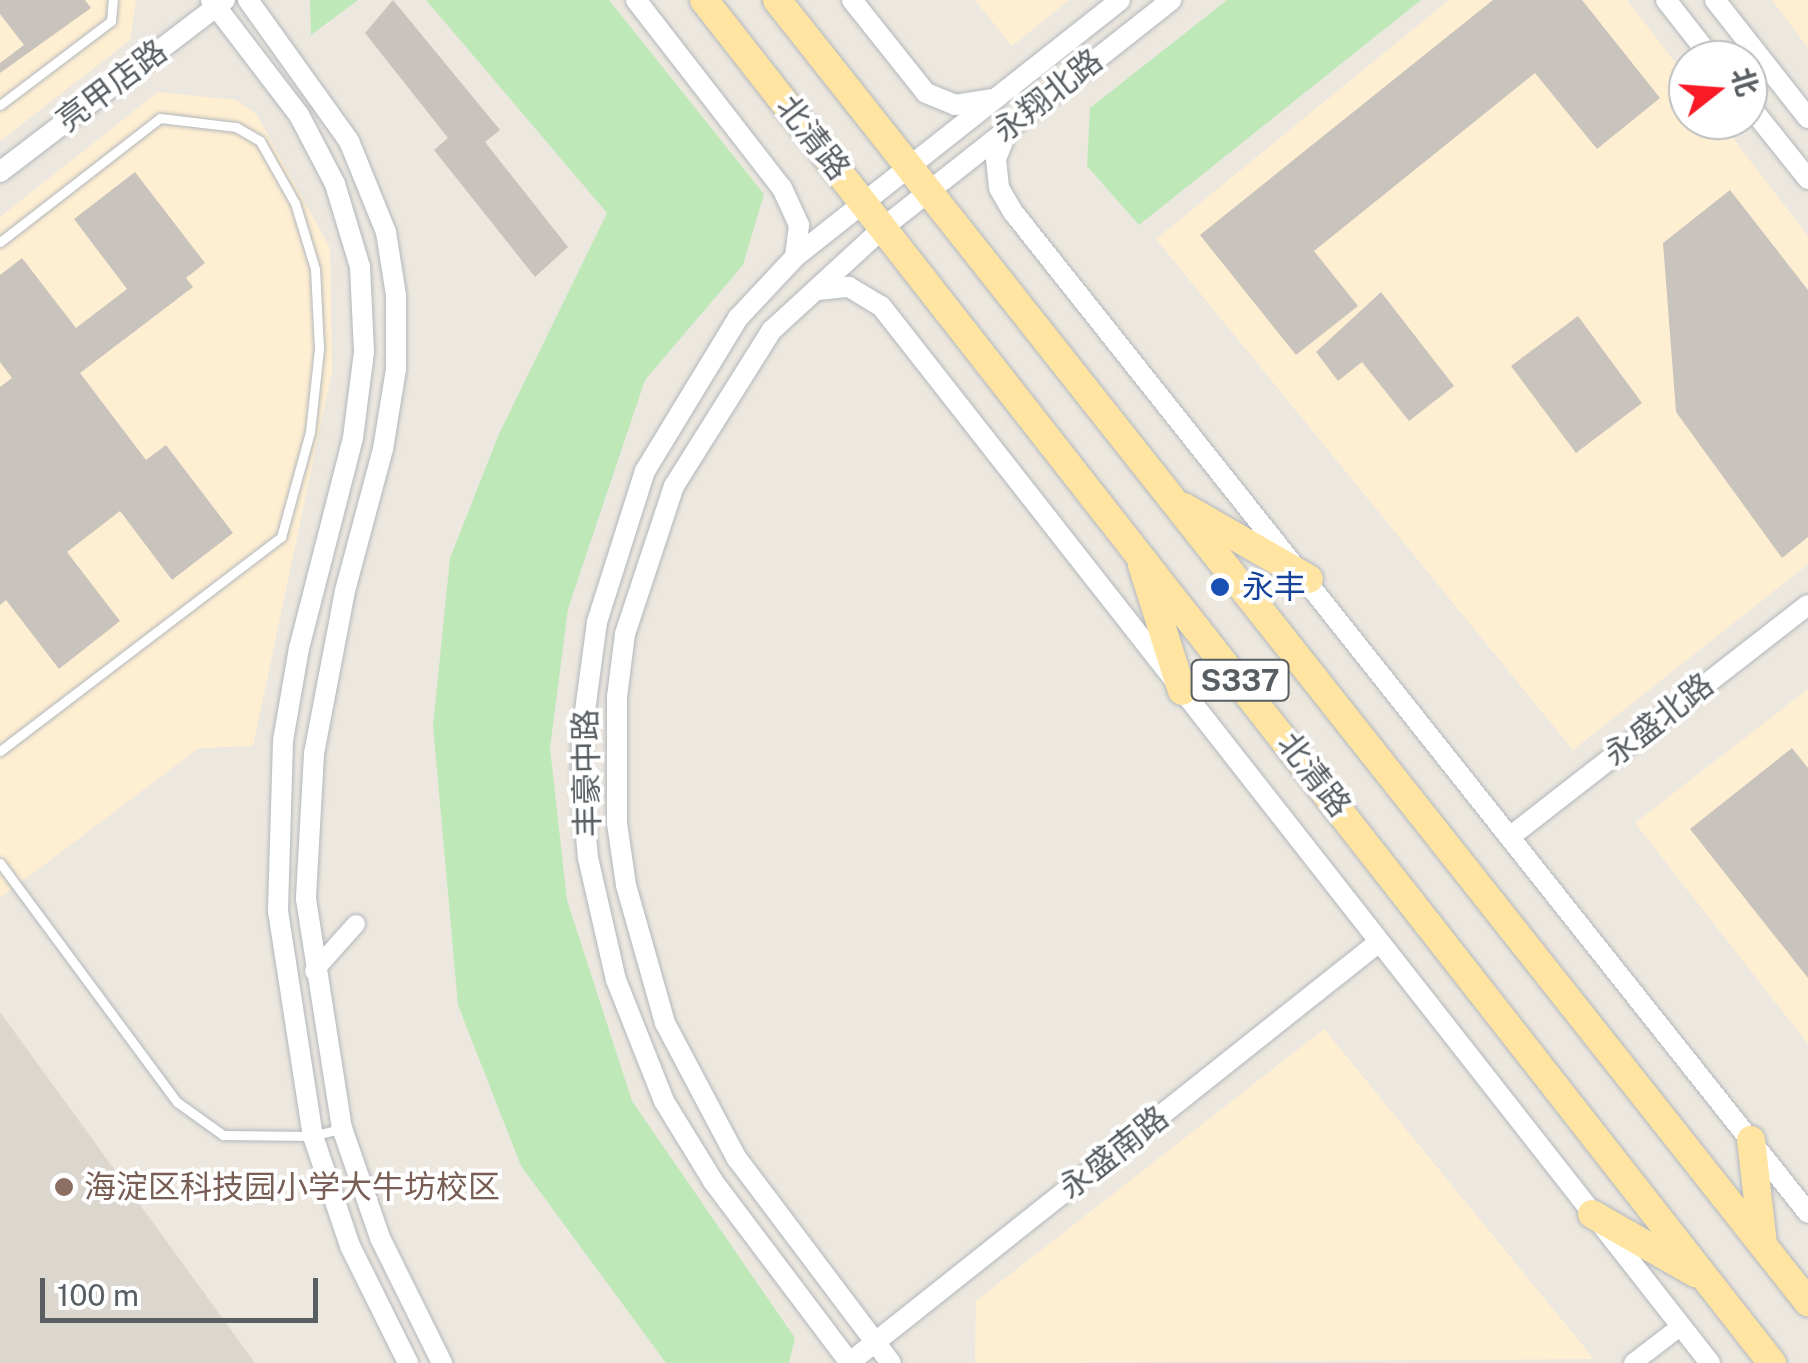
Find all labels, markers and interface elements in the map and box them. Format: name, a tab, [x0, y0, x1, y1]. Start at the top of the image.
street label: 亮甲店路	[49, 32, 175, 140]
north arrow	[1668, 40, 1768, 140]
street label: 永翔北路	[986, 41, 1110, 151]
text: 北	[1725, 63, 1765, 100]
street label: 北清路	[768, 88, 858, 188]
place label: 永丰	[1242, 568, 1306, 606]
marker: 永丰	[1207, 574, 1233, 600]
road number: S337	[1190, 655, 1290, 705]
street label: 永盛北路	[1597, 665, 1721, 775]
street label: 丰豪中路	[567, 709, 607, 837]
street label: 北清路	[1269, 725, 1359, 825]
street label: 永盛南路	[1052, 1098, 1176, 1208]
place label: 海淀区科技园小学大牛坊校区	[84, 1168, 500, 1206]
marker: 海淀区科技园小学大牛坊校区	[53, 1176, 75, 1198]
scale bar	[45, 1258, 322, 1320]
text: 100 m	[57, 1277, 139, 1313]

